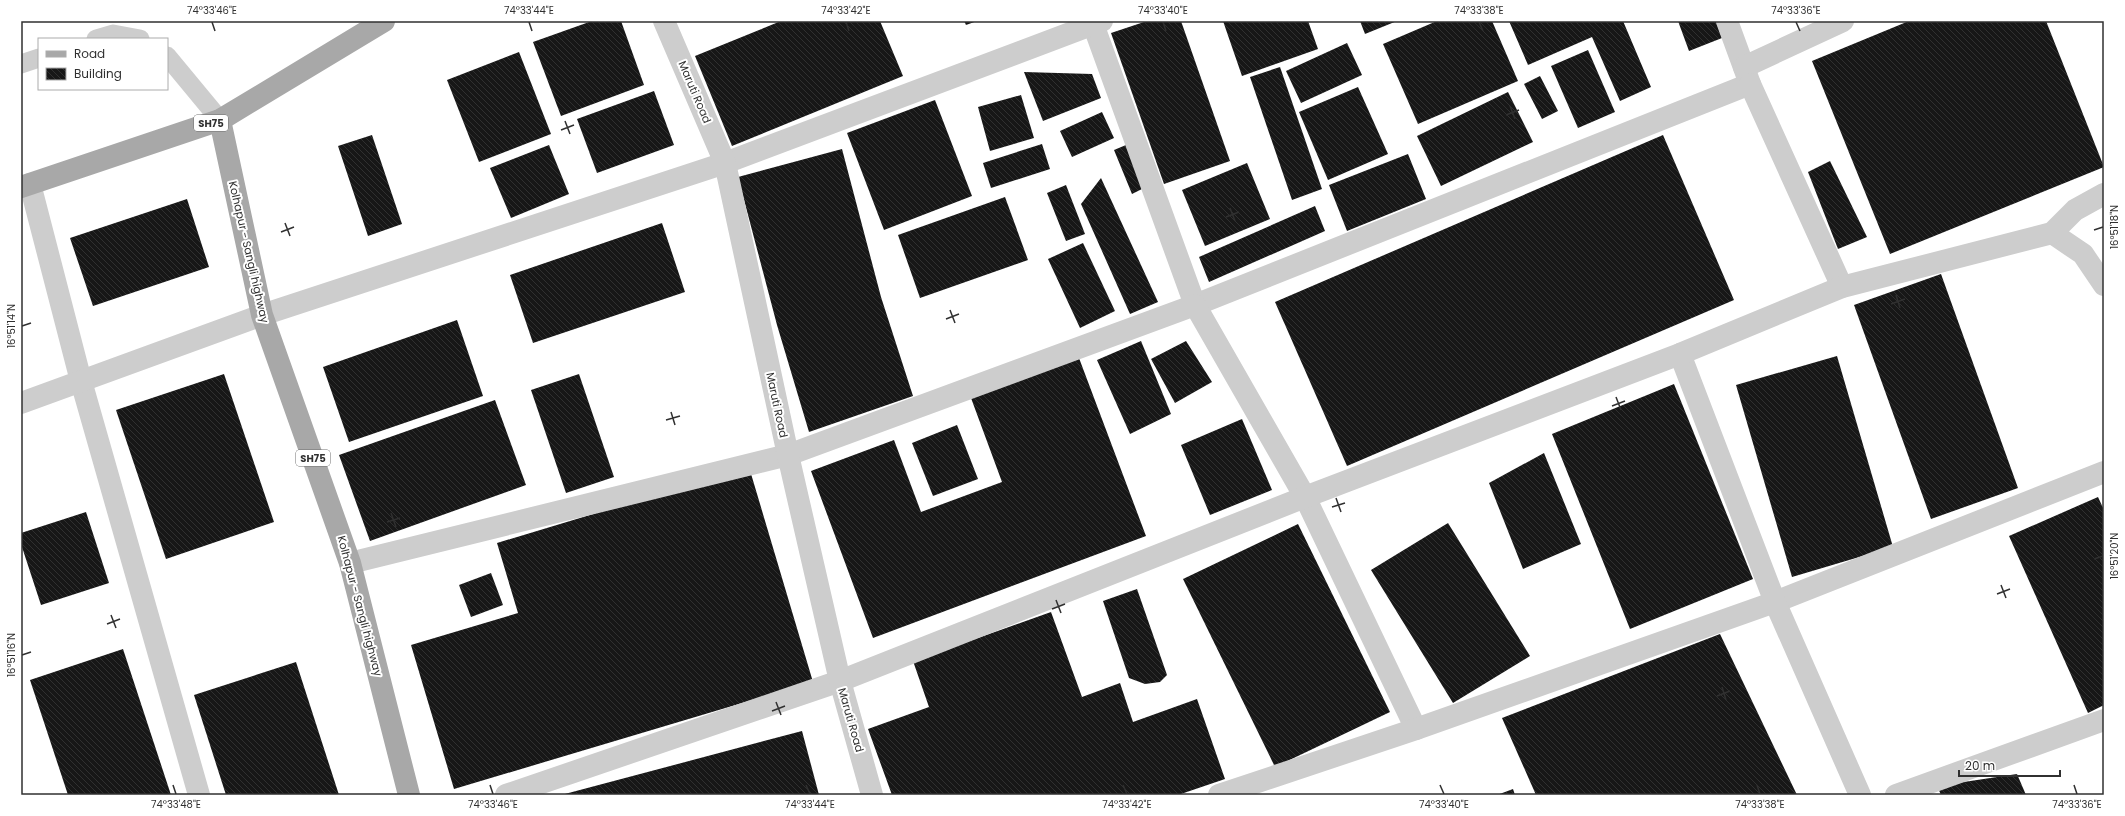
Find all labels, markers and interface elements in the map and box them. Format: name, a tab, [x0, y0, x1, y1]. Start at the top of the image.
text: 74°33'46"E	[187, 3, 237, 18]
text: 74°33'44"E	[504, 3, 554, 18]
text: 74°33'42"E	[821, 3, 871, 18]
text: 74°33'40"E	[1138, 3, 1188, 18]
text: 74°33'38"E	[1454, 3, 1504, 18]
text: 74°33'36"E	[1771, 3, 1821, 18]
legend	[38, 38, 168, 90]
text: Road	[74, 45, 105, 62]
street label: Maruti Road	[675, 58, 715, 126]
text: Building	[74, 65, 122, 82]
road number: SH75	[194, 115, 228, 131]
street label: Kolhapur - Sangli highway	[225, 180, 273, 325]
text: 16°51'18"N	[2107, 205, 2122, 249]
text: 16°51'14"N	[4, 304, 19, 348]
street label: Maruti Road	[762, 371, 792, 439]
road number: SH75	[296, 450, 330, 466]
text: 16°51'20"N	[2107, 533, 2122, 579]
street label: Kolhapur - Sangli highway	[334, 534, 387, 679]
text: 16°51'16"N	[4, 633, 19, 677]
street label: Maruti Road	[834, 686, 868, 754]
scale bar	[1959, 752, 2060, 778]
text: 20 m	[1965, 757, 1995, 774]
text: 74°33'48"E	[151, 797, 201, 812]
text: 74°33'46"E	[468, 797, 518, 812]
text: 74°33'44"E	[785, 797, 835, 812]
text: 74°33'42"E	[1102, 797, 1152, 812]
text: 74°33'40"E	[1419, 797, 1469, 812]
text: 74°33'38"E	[1735, 797, 1785, 812]
text: 74°33'36"E	[2052, 797, 2102, 812]

